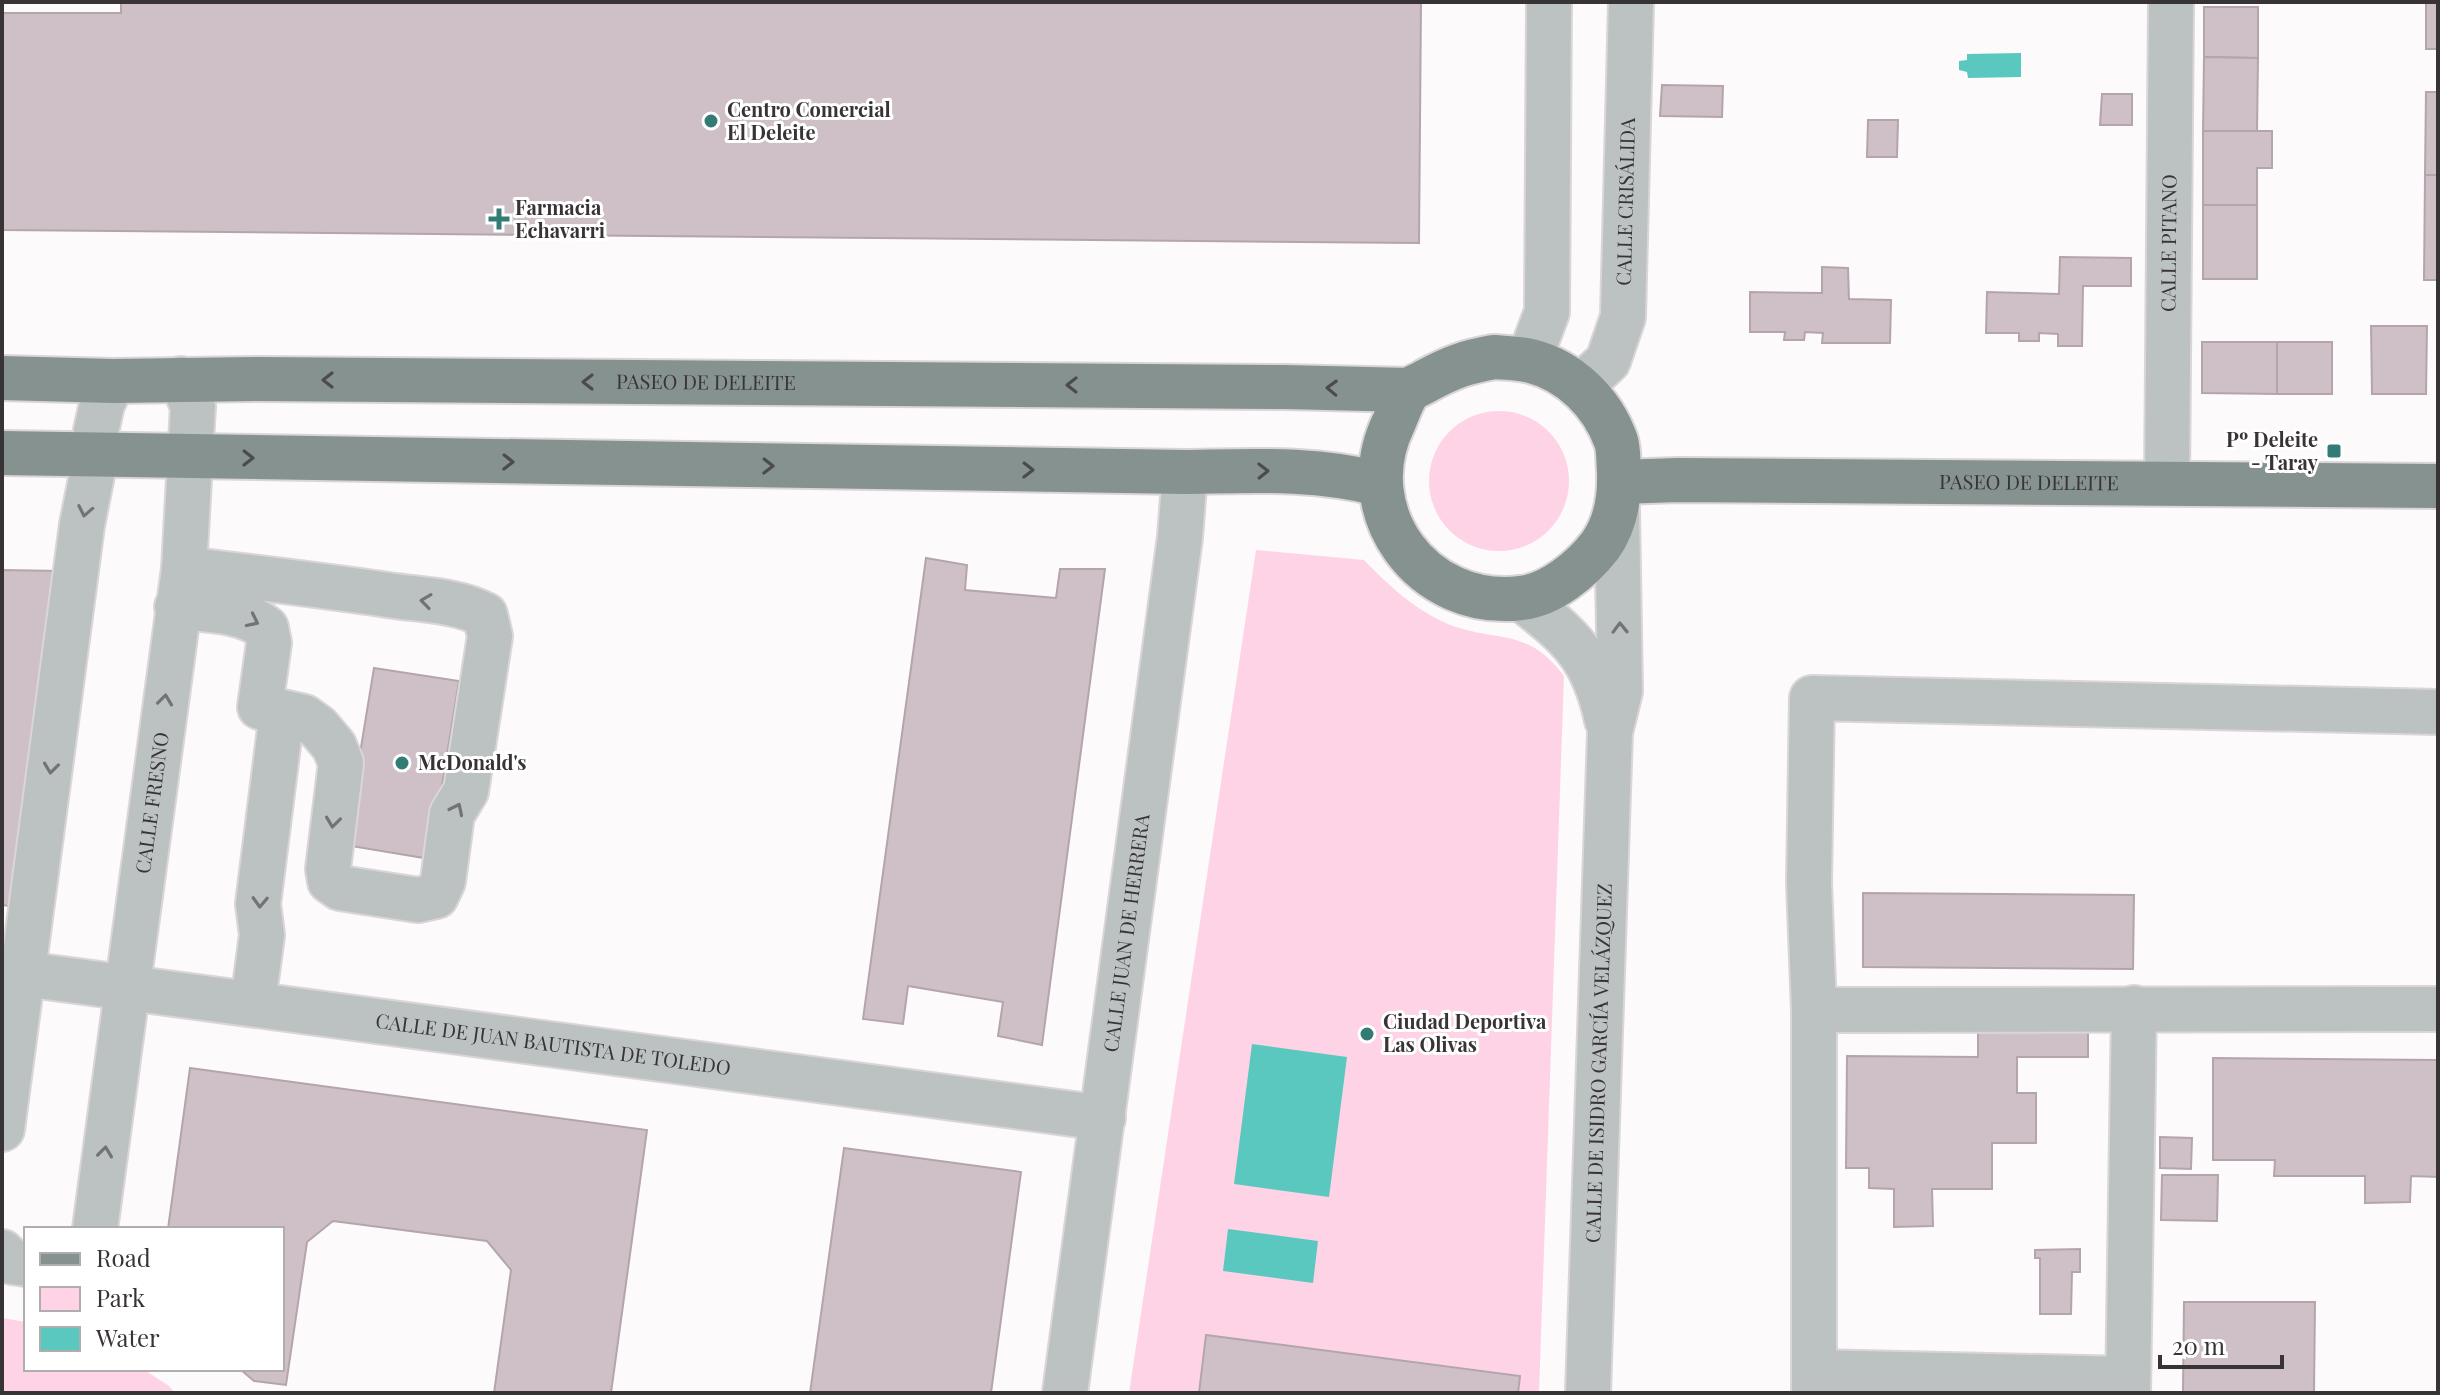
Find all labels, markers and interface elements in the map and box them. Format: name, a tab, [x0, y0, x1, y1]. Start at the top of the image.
place label: Centro Comercial El Deleite	[727, 95, 891, 145]
marker: Centro Comercial El Deleite	[702, 112, 720, 130]
street label: CALLE CRISÁLIDA	[1609, 117, 1640, 286]
street label: CALLE PITANO	[2153, 174, 2182, 312]
place label: Farmacia Echavarri	[515, 193, 605, 243]
marker: Farmacia Echavarri	[490, 210, 508, 228]
street label: PASEO DE DELEITE	[616, 367, 796, 395]
one-way arrow	[321, 371, 334, 389]
one-way arrow	[581, 373, 594, 391]
one-way arrow	[1065, 376, 1078, 394]
one-way arrow	[1325, 379, 1338, 397]
place label: Pº Deleite - Taray	[2226, 425, 2319, 475]
marker: Pº Deleite - Taray	[2325, 442, 2343, 460]
one-way arrow	[242, 449, 255, 467]
one-way arrow	[502, 453, 515, 471]
one-way arrow	[762, 457, 775, 475]
one-way arrow	[1022, 461, 1035, 479]
one-way arrow	[1257, 462, 1270, 479]
street label: PASEO DE DELEITE	[1939, 467, 2119, 495]
one-way arrow	[77, 503, 94, 517]
one-way arrow	[419, 593, 432, 610]
one-way arrow	[244, 611, 259, 627]
one-way arrow	[1611, 621, 1629, 634]
one-way arrow	[156, 693, 173, 706]
street label: CALLE FRESNO	[128, 730, 174, 875]
place label: McDonald's	[418, 748, 527, 775]
marker: McDonald's	[393, 754, 411, 772]
one-way arrow	[43, 762, 60, 775]
one-way arrow	[447, 802, 463, 817]
street label: CALLE JUAN DE HERRERA	[1096, 812, 1155, 1054]
one-way arrow	[325, 816, 342, 829]
street label: CALLE DE ISIDRO GARCÍA VELÁZQUEZ	[1578, 883, 1617, 1243]
one-way arrow	[251, 896, 268, 909]
street label: CALLE DE JUAN BAUTISTA DE TOLEDO	[374, 1006, 733, 1080]
place label: Ciudad Deportiva Las Olivas	[1383, 1007, 1547, 1057]
marker: Ciudad Deportiva Las Olivas	[1358, 1025, 1376, 1043]
one-way arrow	[96, 1145, 113, 1159]
legend	[24, 1227, 284, 1371]
text: Road	[96, 1241, 151, 1273]
text: Park	[96, 1281, 146, 1313]
scale bar	[2160, 1319, 2282, 1369]
text: Water	[95, 1321, 160, 1353]
text: 20 m	[2172, 1329, 2225, 1361]

